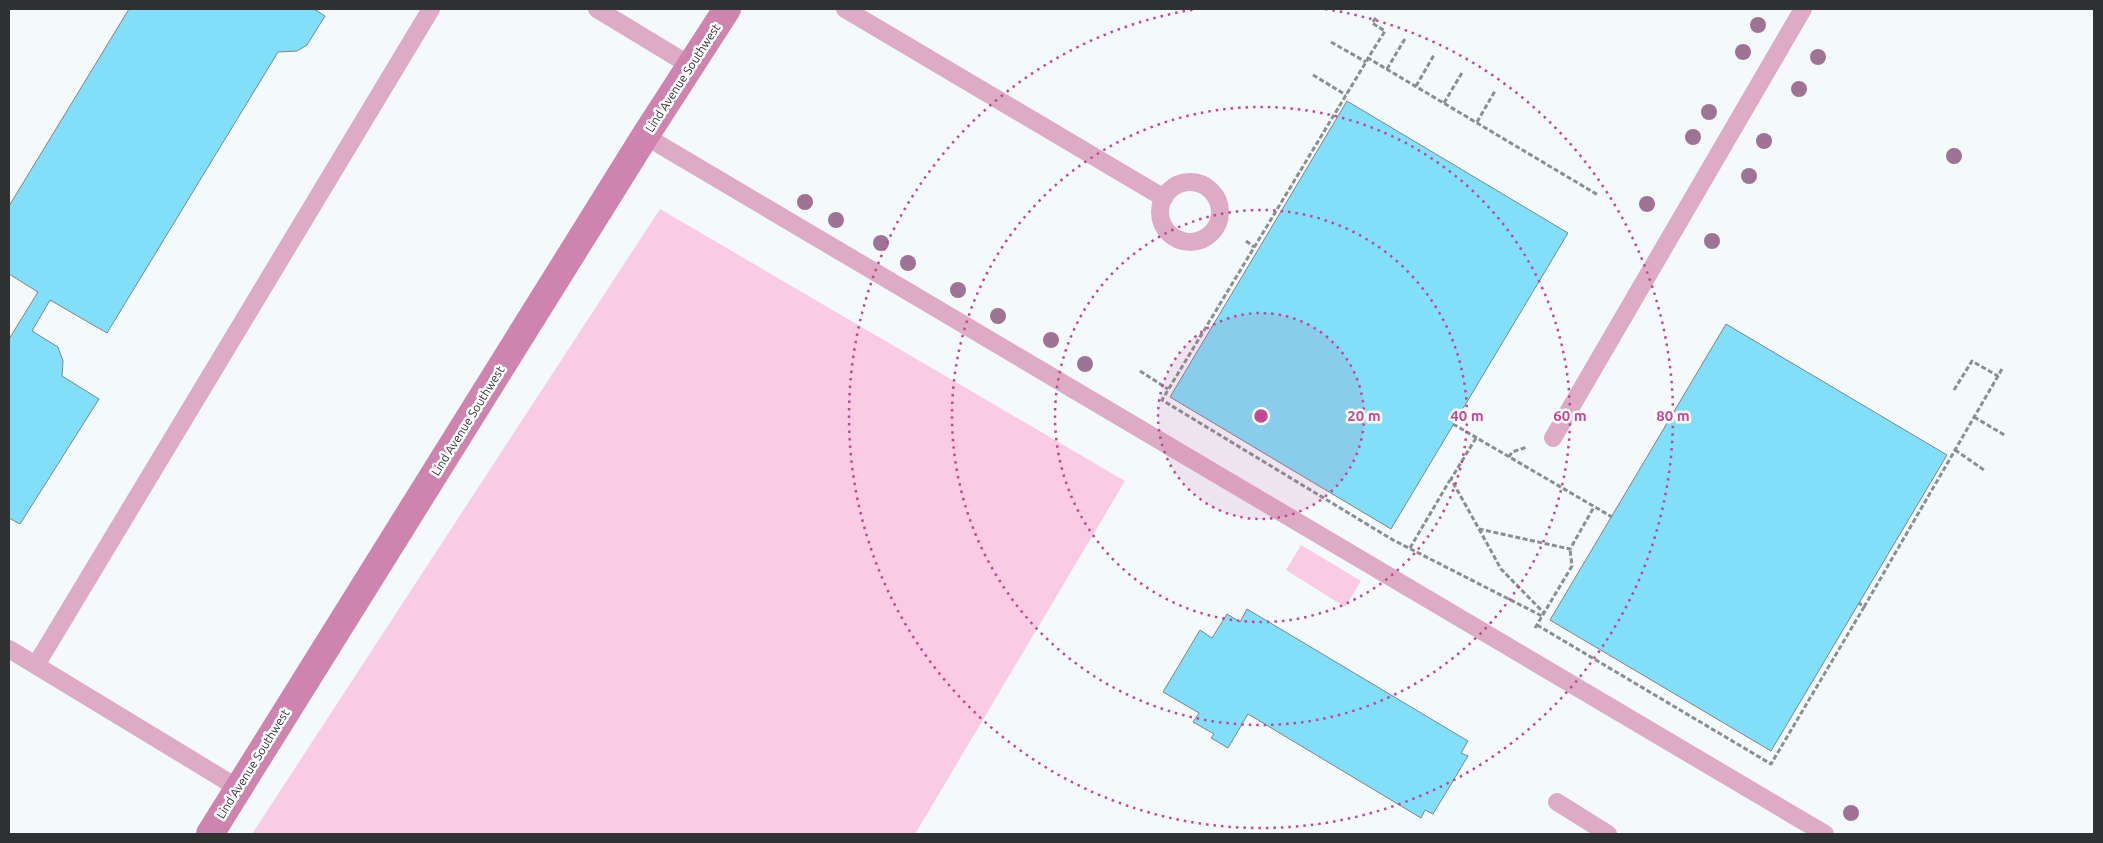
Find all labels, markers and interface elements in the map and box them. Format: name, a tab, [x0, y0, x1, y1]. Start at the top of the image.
street label: Lind Avenue Southwest	[643, 21, 723, 134]
street label: Lind Avenue Southwest	[429, 363, 507, 478]
centre of rings	[1252, 407, 1270, 425]
text: 20 m	[1347, 407, 1381, 424]
text: 40 m	[1450, 407, 1484, 424]
text: 60 m	[1553, 407, 1587, 424]
text: 80 m	[1656, 407, 1690, 424]
street label: Lind Avenue Southwest	[214, 706, 292, 821]

